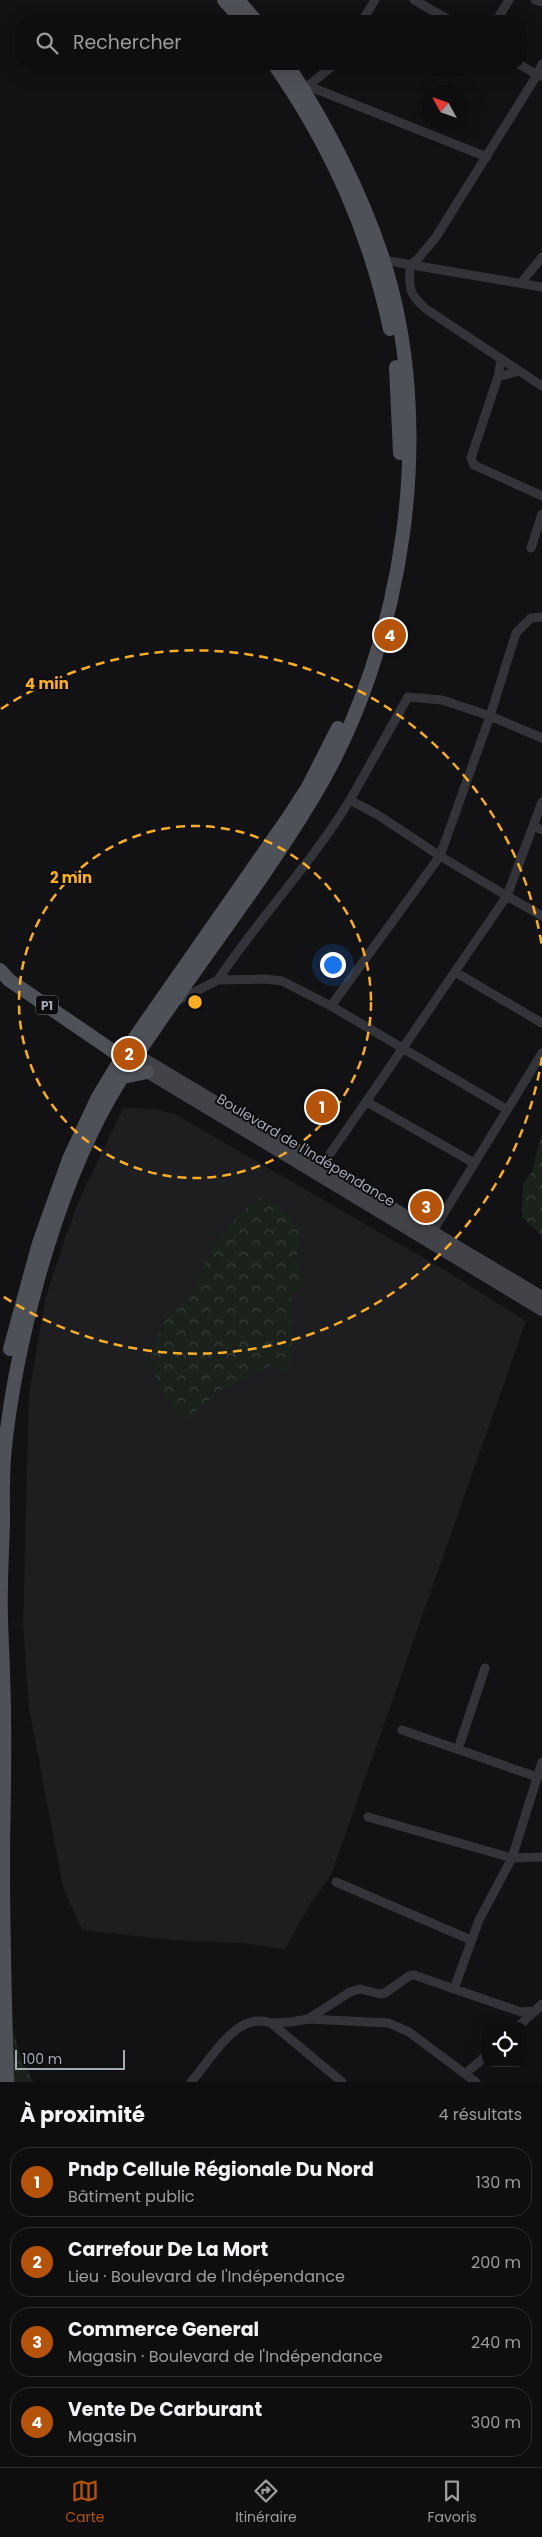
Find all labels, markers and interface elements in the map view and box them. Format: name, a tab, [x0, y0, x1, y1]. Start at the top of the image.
search box	[15, 15, 527, 70]
icon: search	[33, 29, 61, 57]
text: Rechercher	[73, 29, 181, 56]
north arrow	[422, 85, 467, 130]
pin: 4	[374, 616, 406, 654]
text: 4 min	[25, 673, 69, 694]
text: 2 min	[50, 867, 92, 888]
your location	[320, 952, 346, 978]
centre of rings	[186, 993, 204, 1011]
road number: P1	[36, 996, 58, 1014]
pin: 2	[113, 1035, 145, 1073]
pin: 1	[306, 1088, 338, 1126]
street label: Boulevard de l'Indépendance	[213, 1089, 399, 1211]
pin: 3	[410, 1188, 442, 1226]
map controls	[482, 2022, 527, 2067]
button: locate	[482, 2022, 527, 2067]
scale bar	[15, 2047, 125, 2070]
text: 100 m	[22, 2049, 62, 2069]
text: À proximité	[20, 2100, 145, 2129]
text: 4 résultats	[438, 2103, 522, 2126]
text: Pndp Cellule Régionale Du Nord	[68, 2156, 374, 2183]
text: 1	[34, 2171, 40, 2194]
text: 130 m	[476, 2171, 521, 2194]
text: Bâtiment public	[68, 2185, 195, 2208]
text: Carrefour De La Mort	[68, 2236, 268, 2263]
text: 2	[32, 2251, 42, 2274]
text: 200 m	[471, 2251, 521, 2274]
text: Lieu · Boulevard de l'Indépendance	[68, 2265, 345, 2288]
text: Commerce General	[68, 2316, 259, 2343]
text: 3	[32, 2331, 42, 2354]
text: 240 m	[471, 2331, 521, 2354]
text: Magasin · Boulevard de l'Indépendance	[68, 2345, 383, 2368]
text: Vente De Carburant	[68, 2396, 262, 2423]
text: 4	[32, 2411, 42, 2434]
text: 300 m	[471, 2411, 521, 2434]
text: Magasin	[68, 2425, 137, 2448]
tab: Carte	[65, 2477, 105, 2528]
tab: Itinéraire	[235, 2477, 297, 2528]
tab: Favoris	[427, 2477, 477, 2528]

